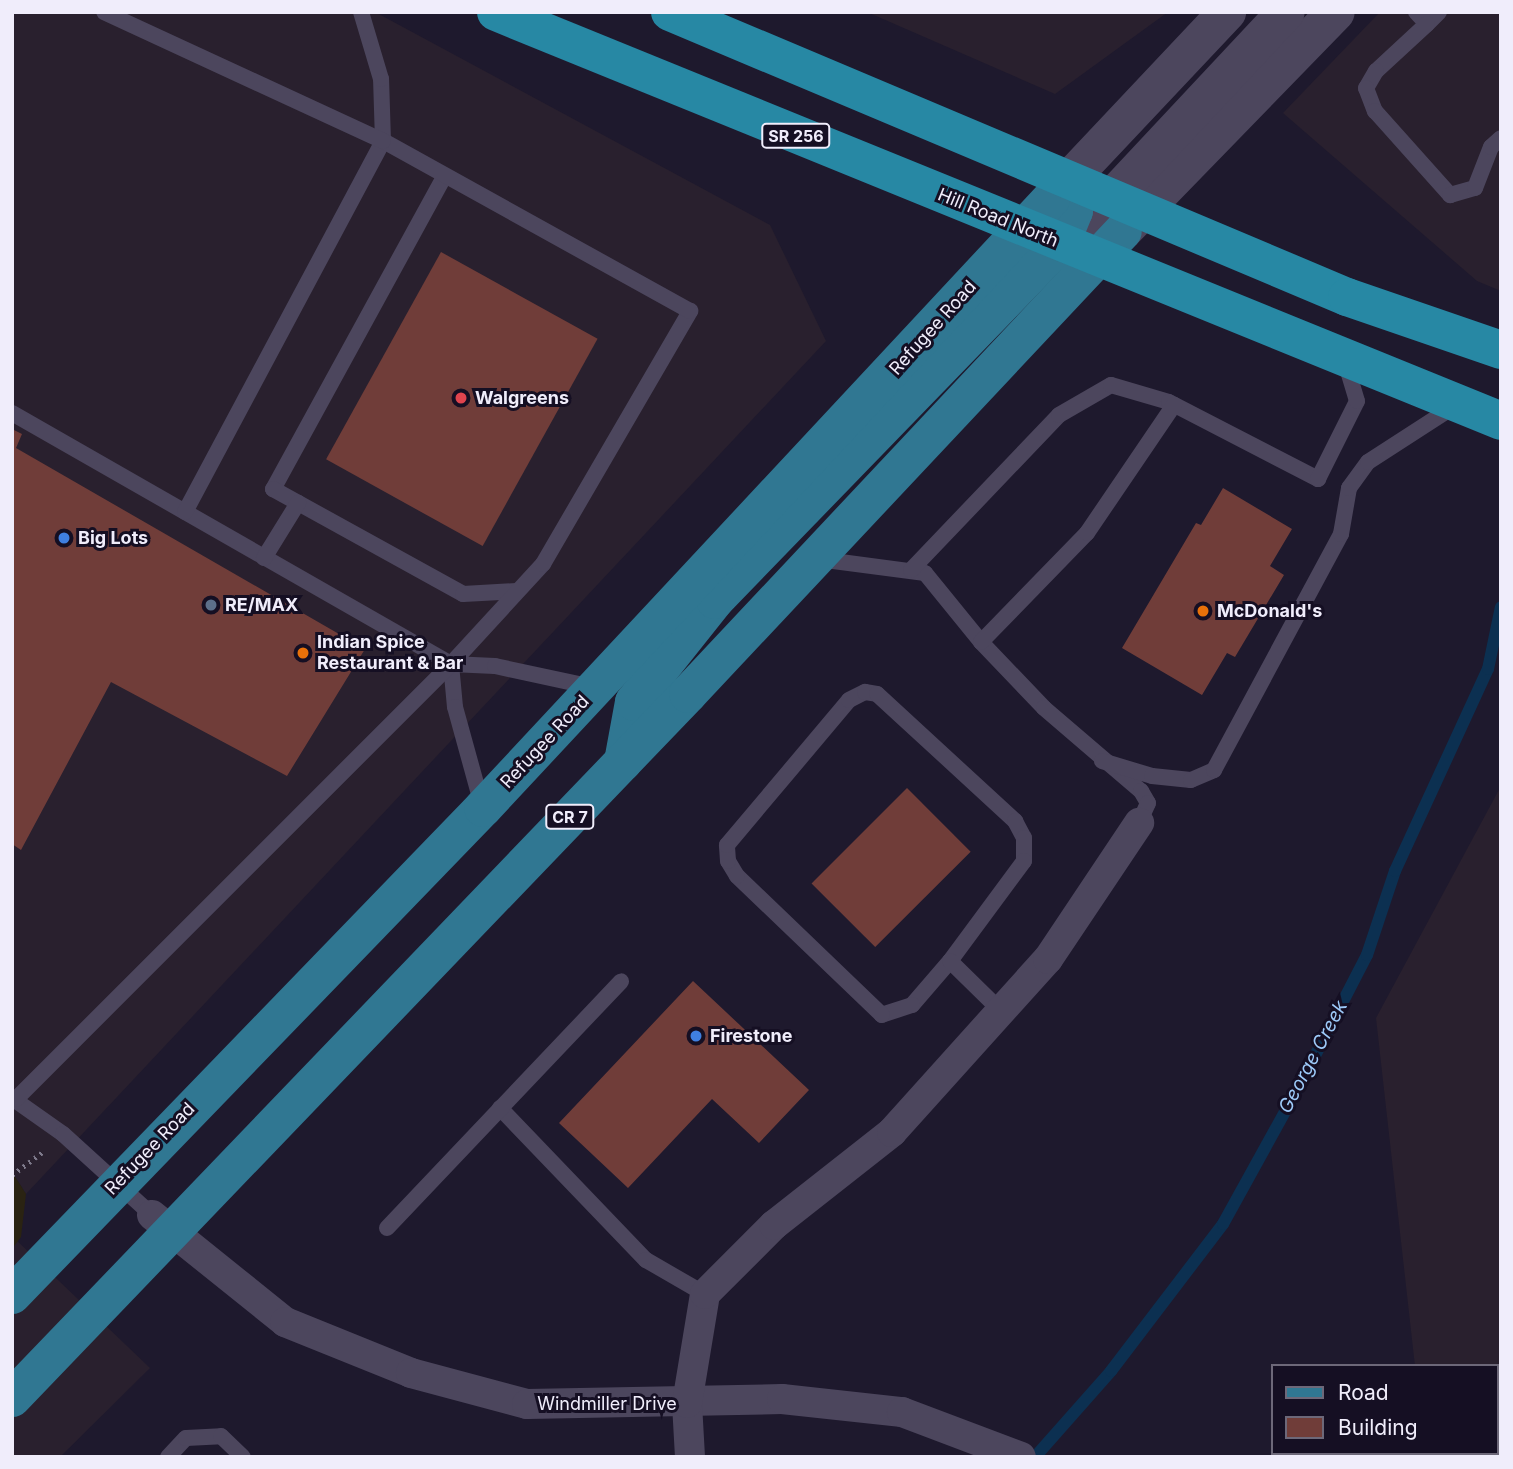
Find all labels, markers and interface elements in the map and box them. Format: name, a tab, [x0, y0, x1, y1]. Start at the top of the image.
road number: SR 256	[761, 124, 831, 148]
street label: Hill Road North	[935, 184, 1061, 252]
street label: Refugee Road	[885, 276, 981, 380]
place label: Walgreens	[475, 387, 569, 409]
marker: Walgreens	[453, 390, 469, 406]
place label: Big Lots	[78, 527, 148, 549]
marker: Big Lots	[56, 530, 72, 546]
place label: RE/MAX	[225, 594, 298, 616]
marker: RE/MAX	[203, 597, 219, 613]
place label: McDonald's	[1217, 600, 1322, 622]
marker: McDonald's	[1195, 603, 1211, 619]
place label: Indian Spice Restaurant & Bar	[317, 632, 463, 674]
marker: Indian Spice Restaurant & Bar	[295, 645, 311, 661]
street label: Refugee Road	[496, 691, 594, 793]
road number: CR 7	[544, 804, 596, 830]
water label: George Creek	[1274, 997, 1352, 1117]
place label: Firestone	[710, 1025, 793, 1047]
marker: Firestone	[688, 1028, 704, 1044]
street label: Refugee Road	[101, 1098, 199, 1200]
legend	[1272, 1364, 1499, 1455]
text: Road	[1338, 1380, 1389, 1405]
street label: Windmiller Drive	[537, 1393, 677, 1415]
text: Building	[1338, 1415, 1418, 1440]

